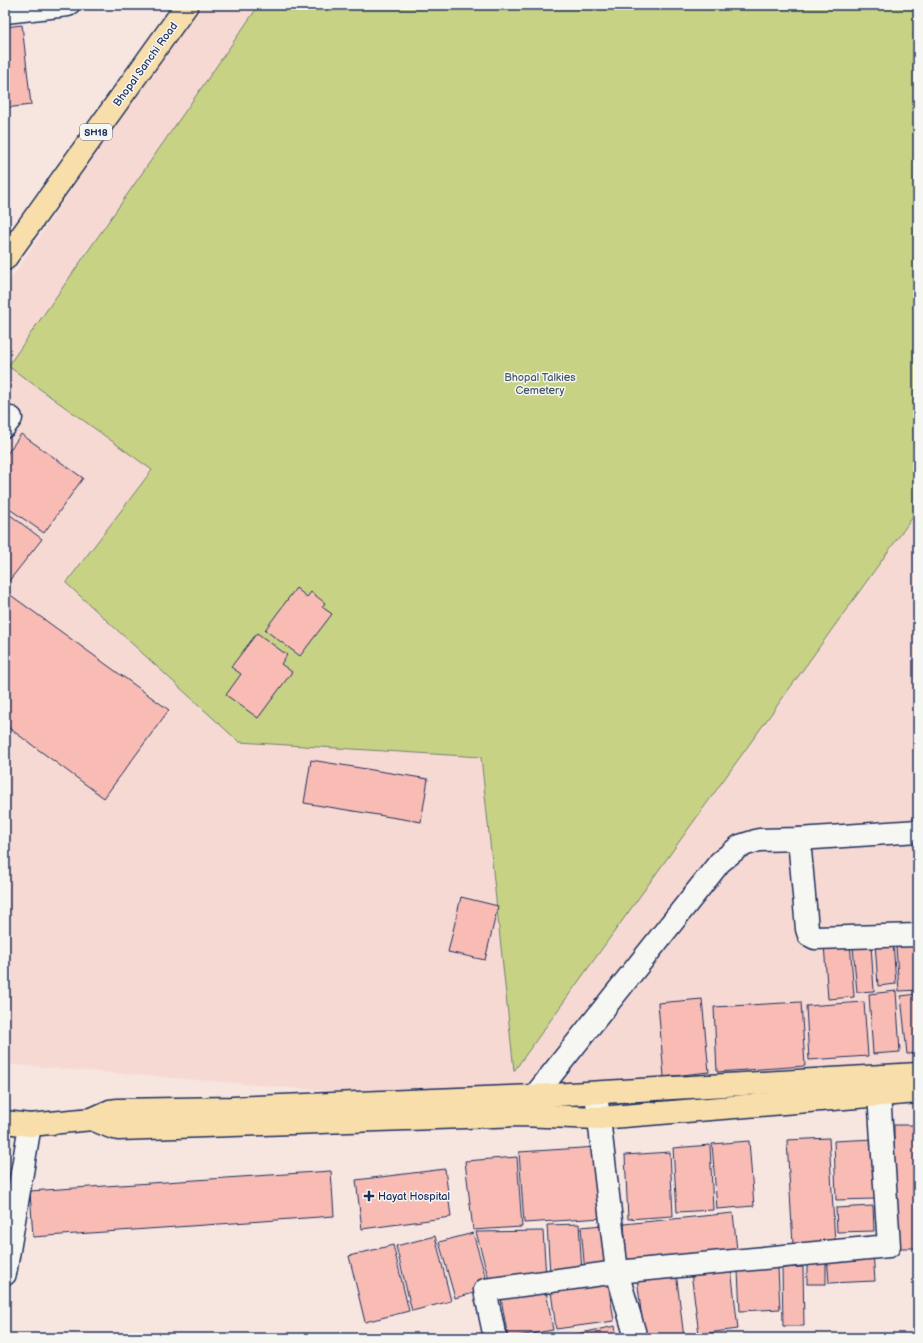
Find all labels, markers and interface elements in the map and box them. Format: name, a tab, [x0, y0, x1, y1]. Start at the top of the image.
street label: Bhopal Sanchi Road	[111, 20, 180, 109]
road number: SH18	[80, 124, 112, 140]
park label: Bhopal Talkies Cemetery	[504, 371, 576, 397]
marker: Hayat Hospital	[363, 1190, 375, 1202]
place label: Hayat Hospital	[378, 1190, 450, 1203]

